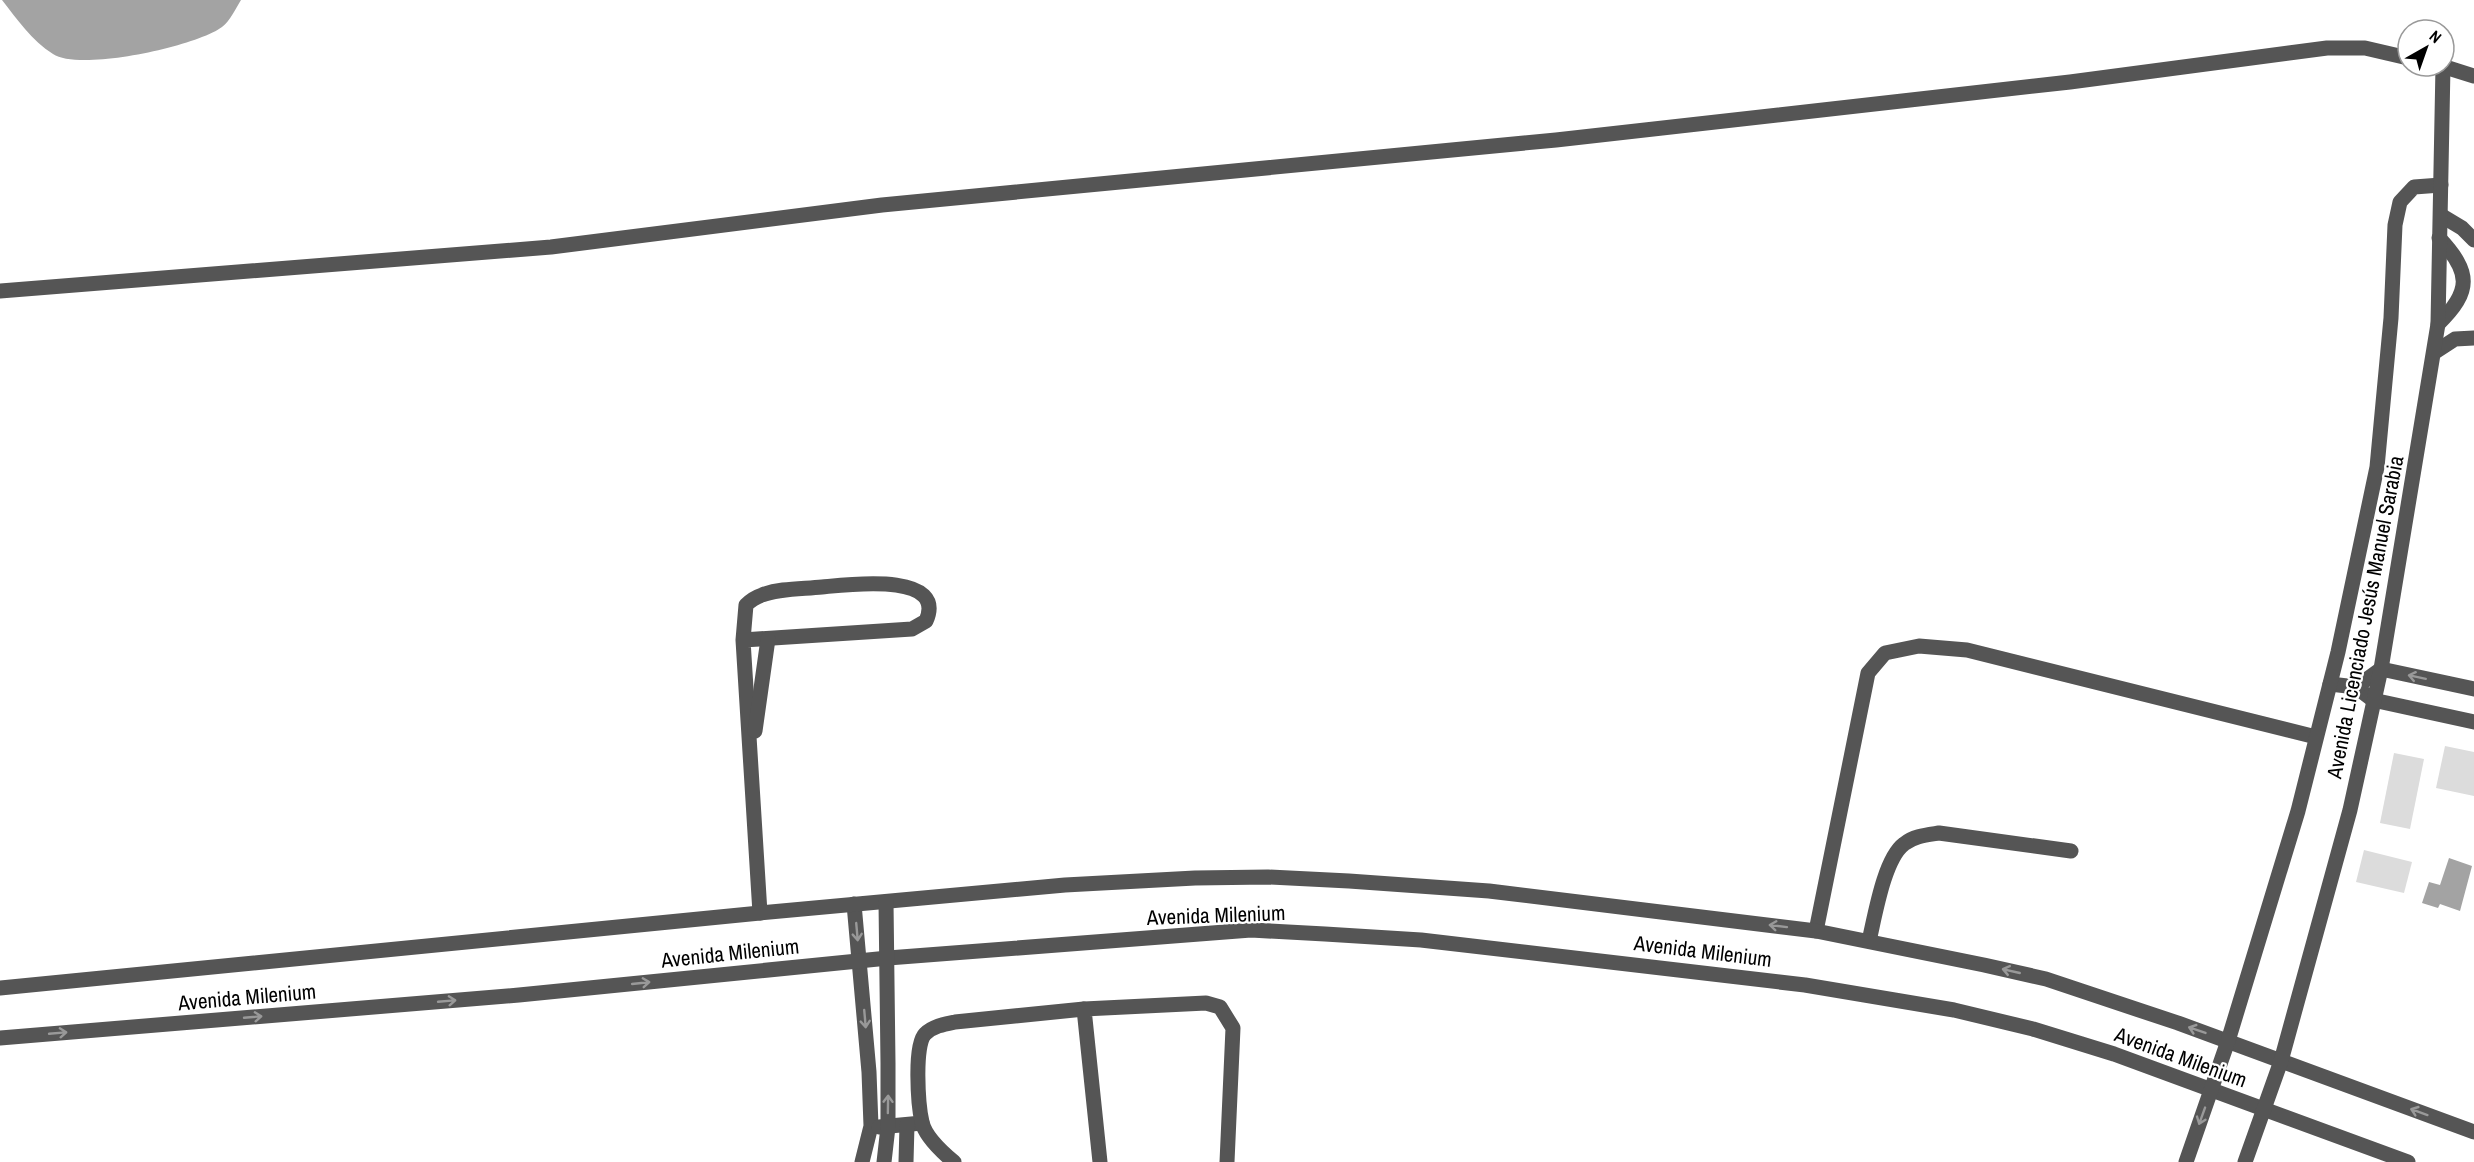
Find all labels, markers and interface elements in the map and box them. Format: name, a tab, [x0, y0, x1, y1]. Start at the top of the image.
north arrow	[2396, 18, 2456, 78]
text: N	[2425, 25, 2446, 48]
street label: Avenida Licenciado Jesús Manuel Sarabia	[2319, 453, 2411, 782]
one-way arrow	[2408, 670, 2427, 682]
street label: Avenida Milenium	[1145, 898, 1286, 932]
one-way arrow	[1769, 921, 1789, 932]
one-way arrow	[852, 922, 863, 942]
street label: Avenida Milenium	[1632, 928, 1774, 974]
street label: Avenida Milenium	[659, 931, 800, 975]
one-way arrow	[2002, 965, 2021, 976]
street label: Avenida Milenium	[176, 977, 317, 1018]
one-way arrow	[631, 977, 651, 988]
one-way arrow	[436, 995, 456, 1006]
one-way arrow	[860, 1008, 871, 1028]
one-way arrow	[242, 1011, 262, 1022]
street label: Avenida Milenium	[2110, 1019, 2251, 1094]
one-way arrow	[2188, 1024, 2207, 1035]
one-way arrow	[48, 1028, 68, 1039]
one-way arrow	[882, 1094, 894, 1114]
one-way arrow	[2410, 1105, 2429, 1116]
one-way arrow	[2196, 1106, 2207, 1125]

